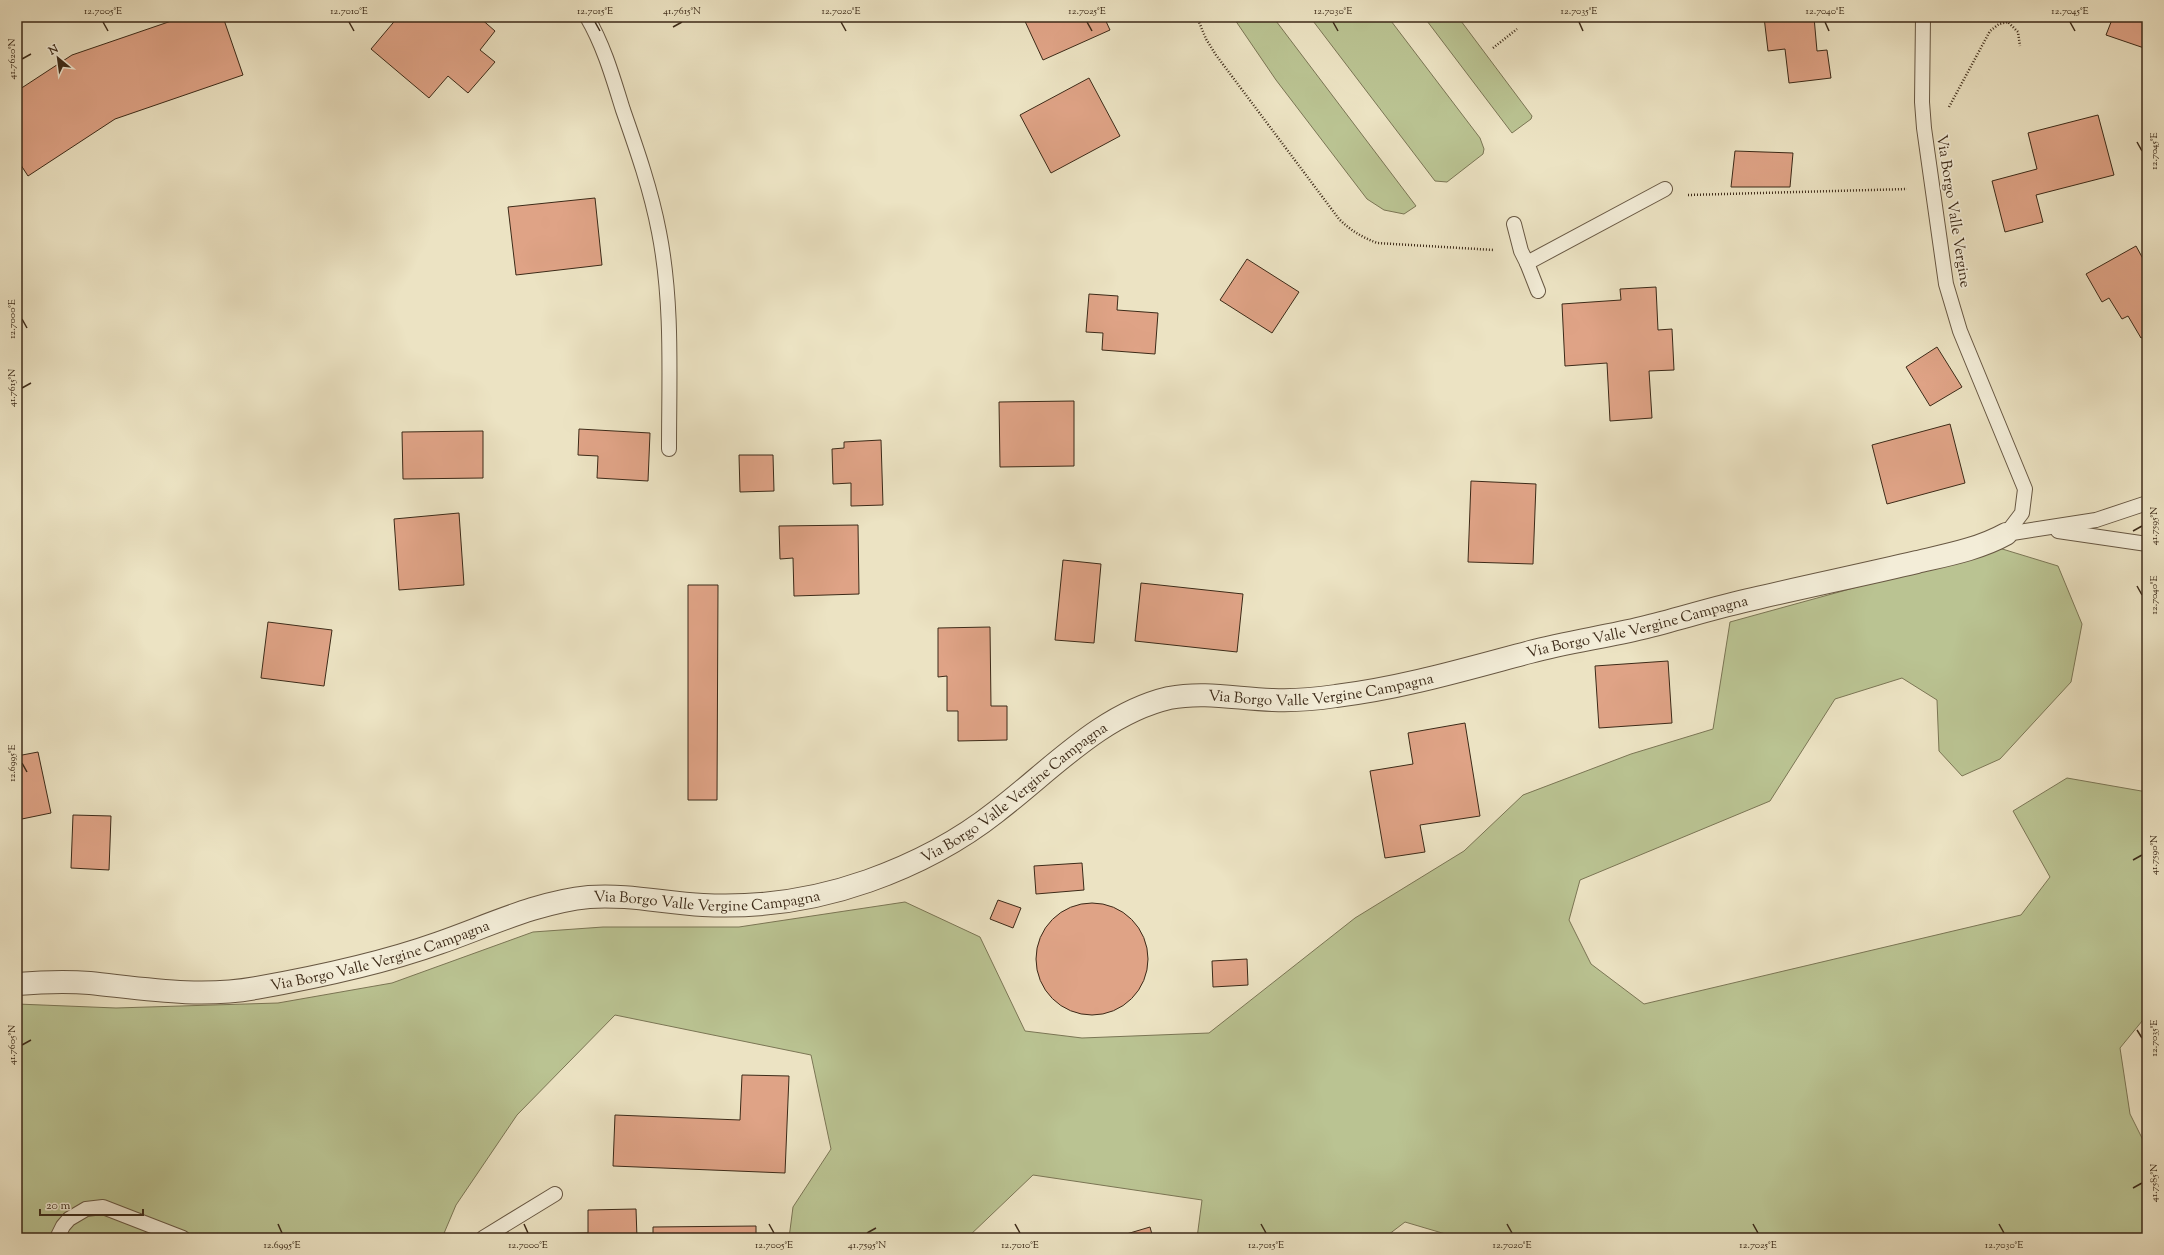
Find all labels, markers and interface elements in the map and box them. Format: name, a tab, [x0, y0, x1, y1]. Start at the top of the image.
text: 12.7005°E	[84, 4, 122, 19]
text: 12.7010°E	[330, 4, 368, 19]
text: 12.7015°E	[577, 4, 613, 19]
text: 41.7615°N	[663, 4, 701, 19]
text: 12.7020°E	[821, 4, 861, 19]
text: 12.7025°E	[1068, 4, 1106, 19]
text: 12.7030°E	[1314, 4, 1352, 19]
text: 12.7035°E	[1561, 4, 1597, 19]
text: 12.7040°E	[1806, 4, 1844, 19]
text: 12.7045°E	[2051, 4, 2089, 19]
text: 41.7620°N	[5, 38, 20, 80]
north arrow	[38, 38, 78, 78]
text: N	[45, 41, 62, 60]
text: 12.7045°E	[2147, 132, 2162, 170]
street label: Via Borgo Valle Vergine	[1930, 133, 1975, 289]
text: 12.7000°E	[5, 299, 20, 339]
text: 41.7615°N	[5, 369, 20, 407]
text: 41.7595°N	[2147, 507, 2162, 545]
text: 12.7040°E	[2147, 576, 2162, 614]
street label: Via Borgo Valle Vergine Campagna	[1524, 591, 1751, 664]
street label: Via Borgo Valle Vergine Campagna	[1208, 669, 1436, 712]
street label: Via Borgo Valle Vergine Campagna	[918, 718, 1112, 869]
text: 12.6995°E	[5, 744, 20, 782]
text: 41.7590°N	[2147, 835, 2162, 875]
street label: Via Borgo Valle Vergine Campagna	[593, 886, 822, 918]
street label: Via Borgo Valle Vergine Campagna	[269, 916, 493, 997]
text: 12.7035°E	[2147, 1020, 2162, 1056]
text: 41.7605°N	[5, 1025, 20, 1065]
text: 41.7585°N	[2147, 1164, 2162, 1202]
scale bar	[40, 1191, 143, 1217]
text: 20 m	[46, 1197, 71, 1215]
text: 12.6995°E	[263, 1238, 301, 1253]
text: 12.7000°E	[508, 1238, 548, 1253]
text: 12.7005°E	[755, 1238, 793, 1253]
text: 41.7595°N	[848, 1238, 886, 1253]
text: 12.7010°E	[1001, 1238, 1039, 1253]
text: 12.7015°E	[1248, 1238, 1284, 1253]
text: 12.7020°E	[1492, 1238, 1532, 1253]
text: 12.7025°E	[1739, 1238, 1777, 1253]
text: 12.7030°E	[1985, 1238, 2023, 1253]

